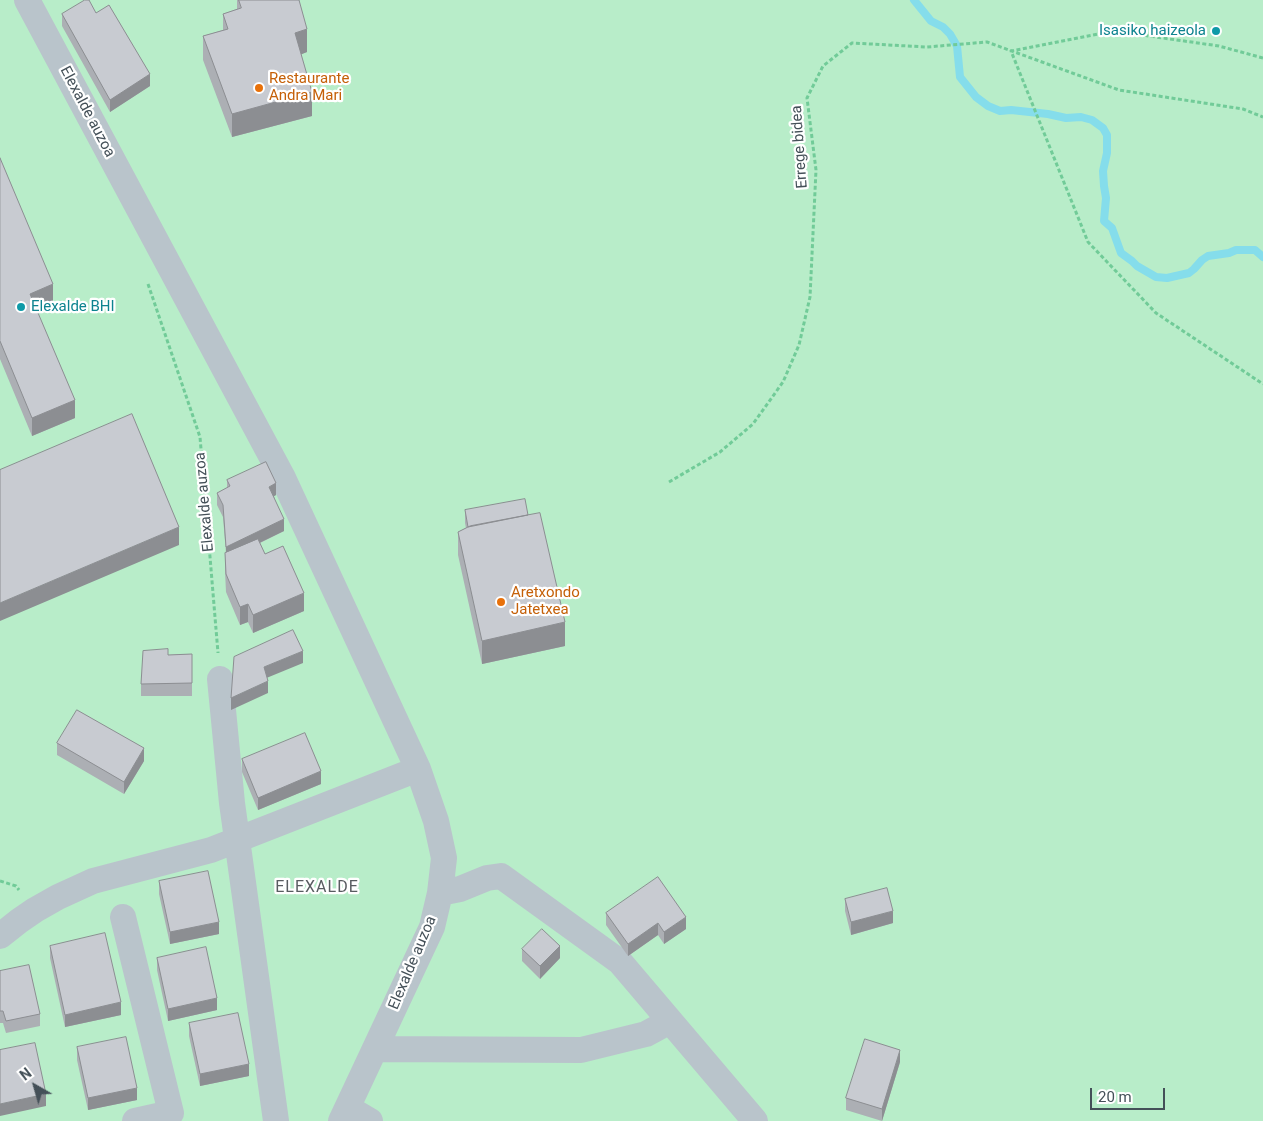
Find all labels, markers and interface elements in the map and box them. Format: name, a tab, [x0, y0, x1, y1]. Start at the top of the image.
place label: Isasiko haizeola	[1099, 22, 1206, 40]
marker: Isasiko haizeola	[1210, 25, 1222, 37]
street label: Elexalde auzoa	[56, 64, 118, 160]
place label: Restaurante Andra Mari	[269, 70, 349, 105]
marker: Restaurante Andra Mari	[253, 82, 265, 94]
street label: Errege bidea	[788, 105, 812, 189]
place label: Elexalde BHI	[31, 298, 115, 316]
marker: Elexalde BHI	[15, 301, 27, 313]
street label: Elexalde auzoa	[192, 451, 218, 553]
place label: Aretxondo Jatetxea	[511, 584, 580, 619]
marker: Aretxondo Jatetxea	[495, 596, 507, 608]
district label: ELEXALDE	[274, 878, 360, 898]
street label: Elexalde auzoa	[385, 913, 441, 1013]
north arrow	[10, 1061, 60, 1111]
text: N	[17, 1065, 35, 1084]
scale bar	[1093, 1078, 1168, 1110]
text: 20 m	[1098, 1088, 1132, 1106]

